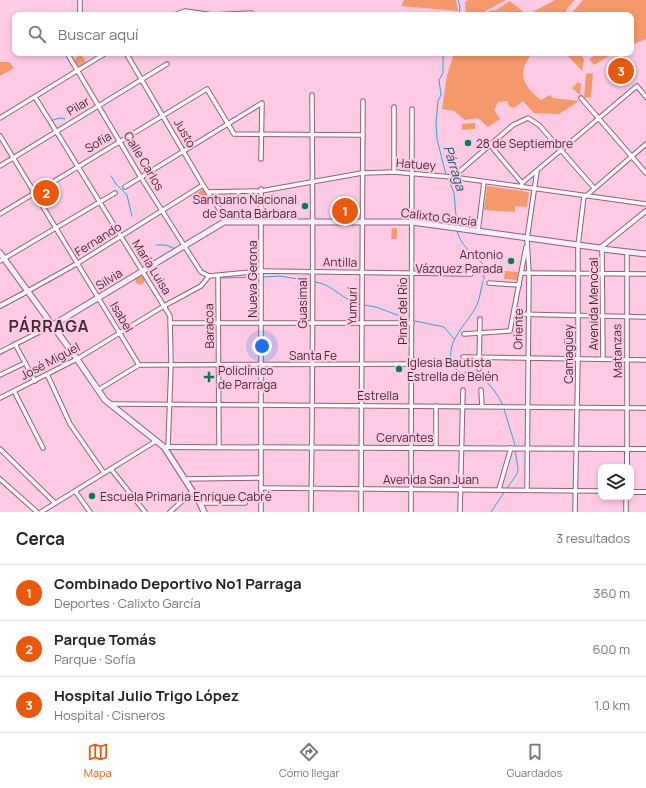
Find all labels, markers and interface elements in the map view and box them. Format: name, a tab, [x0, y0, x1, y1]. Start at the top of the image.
search box	[12, 12, 634, 56]
icon: search	[26, 23, 48, 45]
text: Buscar aquí	[58, 24, 139, 45]
pin: 3	[608, 56, 634, 86]
street label: Pilar	[63, 92, 93, 119]
street label: Justo	[170, 115, 200, 151]
street label: Sofía	[81, 127, 115, 157]
street label: Calle Carlos	[120, 128, 168, 194]
place label: 28 de Septiembre	[476, 135, 573, 152]
marker: 28 de Septiembre	[463, 138, 473, 148]
water label: Párraga	[440, 143, 471, 193]
street label: Hatuey	[395, 154, 437, 174]
pin: 2	[33, 178, 59, 208]
place label: Santuario Nacional de Santa Bárbara	[193, 191, 297, 222]
pin: 1	[332, 196, 358, 226]
marker: Santuario Nacional de Santa Bárbara	[300, 201, 310, 211]
street label: Calixto García	[400, 204, 478, 230]
street label: Fernando	[71, 218, 125, 260]
street label: María Luisa	[128, 236, 176, 298]
street label: Nueva Gerona	[244, 240, 261, 318]
place label: Antonio Vázquez Parada	[415, 246, 503, 277]
street label: Antilla	[323, 253, 357, 271]
marker: Antonio Vázquez Parada	[506, 256, 516, 266]
street label: Avenida Menocal	[585, 257, 602, 351]
street label: Silvia	[92, 264, 126, 294]
street label: Guasimal	[294, 277, 311, 329]
street label: Pinar del Río	[394, 277, 411, 345]
street label: Yumurí	[343, 287, 361, 325]
street label: Isabel	[106, 299, 138, 335]
street label: Baracoa	[200, 303, 218, 349]
street label: Oriente	[509, 308, 527, 350]
district label: PÁRRAGA	[9, 315, 89, 337]
street label: Camagüey	[560, 324, 577, 384]
street label: Matanzas	[608, 324, 626, 378]
your location	[252, 336, 272, 356]
street label: José Miguel	[17, 338, 83, 384]
street label: Santa Fe	[289, 347, 337, 364]
place label: Iglesia Bautista Estrella de Belén	[407, 354, 499, 385]
place label: Policlínico de Parraga	[218, 362, 277, 393]
marker: Iglesia Bautista Estrella de Belén	[394, 364, 404, 374]
marker: Policlínico de Parraga	[203, 371, 215, 383]
street label: Estrella	[357, 387, 399, 404]
street label: Cervantes	[376, 429, 434, 446]
map controls	[598, 464, 634, 500]
button: layers	[598, 464, 634, 500]
street label: Avenida San Juan	[383, 471, 479, 488]
place label: Escuela Primaria Enrique Cabré	[100, 488, 272, 505]
marker: Escuela Primaria Enrique Cabré	[87, 491, 97, 501]
text: Cerca	[16, 527, 65, 550]
text: 3 resultados	[556, 529, 630, 547]
text: Combinado Deportivo No1 Parraga	[54, 573, 302, 594]
text: 1	[26, 584, 32, 602]
text: 360 m	[593, 584, 630, 602]
text: Deportes · Calixto García	[54, 594, 201, 612]
text: Parque Tomás	[54, 629, 156, 650]
text: 2	[25, 640, 33, 658]
text: 600 m	[592, 640, 630, 658]
text: Parque · Sofía	[54, 650, 135, 668]
text: Hospital Julio Trigo López	[54, 685, 239, 706]
text: 3	[25, 696, 33, 714]
text: 1.0 km	[594, 696, 630, 714]
text: Hospital · Cisneros	[54, 706, 165, 724]
tab: Mapa	[84, 741, 112, 780]
tab: Cómo llegar	[279, 741, 339, 780]
tab: Guardados	[507, 741, 562, 780]

